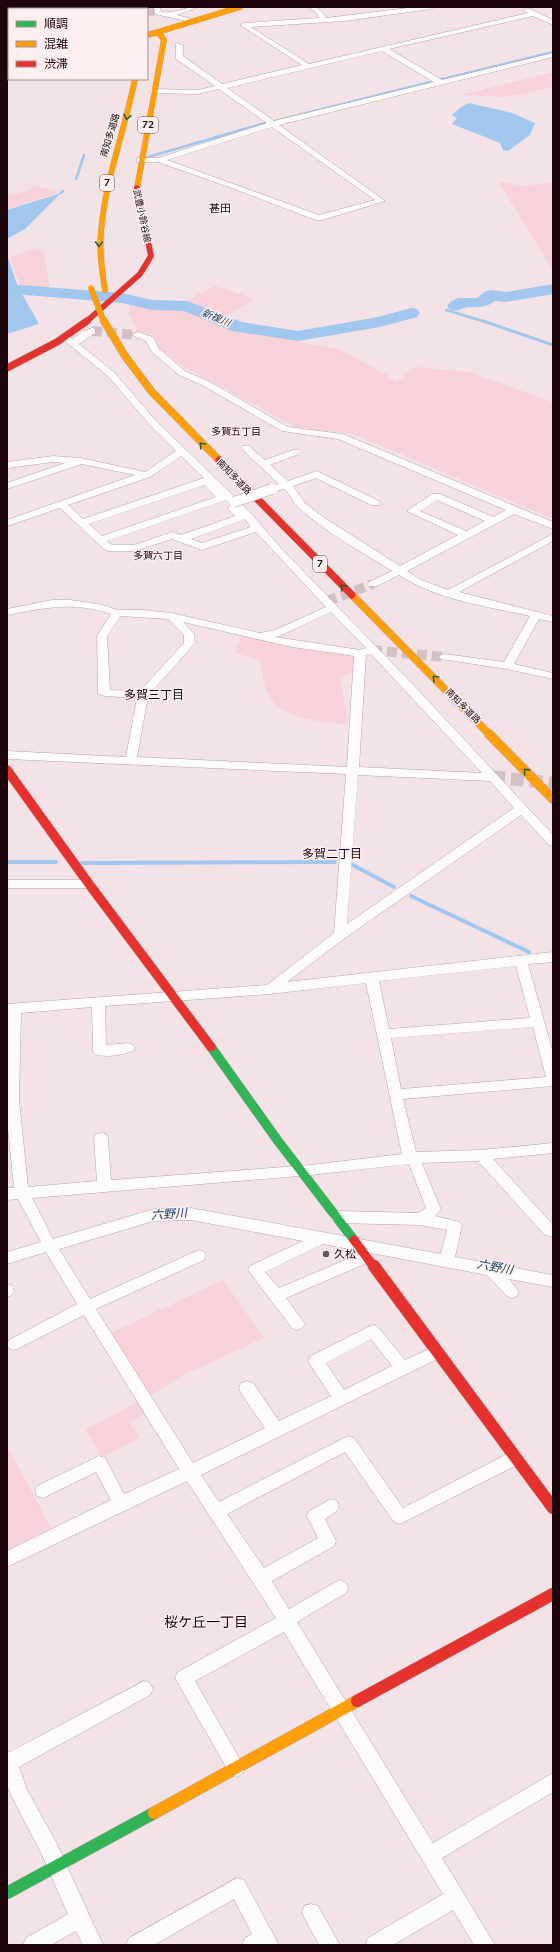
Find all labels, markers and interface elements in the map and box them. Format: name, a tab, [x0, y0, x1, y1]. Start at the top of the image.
legend	[8, 8, 148, 80]
text: 順調	[44, 16, 68, 32]
text: 混雑	[44, 36, 68, 52]
text: 渋滞	[44, 56, 68, 72]
street label: 南知多道路	[98, 112, 122, 158]
one-way arrow	[123, 114, 131, 120]
road number: 72	[138, 117, 158, 133]
road number: 7	[100, 175, 114, 191]
street label: 武豊小鈴谷線	[131, 188, 154, 245]
district label: 甚田	[209, 201, 231, 216]
one-way arrow	[95, 241, 103, 247]
water label: 新複川	[199, 306, 233, 331]
district label: 多賀五丁目	[211, 425, 261, 439]
one-way arrow	[199, 442, 207, 450]
street label: 南知多道路	[214, 457, 254, 497]
district label: 多賀六丁目	[133, 549, 183, 563]
road number: 7	[313, 556, 327, 572]
one-way arrow	[340, 584, 348, 592]
one-way arrow	[432, 675, 440, 683]
street label: 南知多道路	[443, 686, 483, 726]
district label: 多賀三丁目	[124, 687, 184, 703]
one-way arrow	[523, 768, 531, 776]
district label: 多賀二丁目	[302, 846, 362, 862]
water label: 六野川	[150, 1205, 190, 1223]
place label: 久松	[334, 1247, 356, 1262]
marker: 久松	[321, 1249, 331, 1259]
water label: 六野川	[476, 1256, 516, 1278]
district label: 桜ケ丘一丁目	[164, 1613, 248, 1632]

